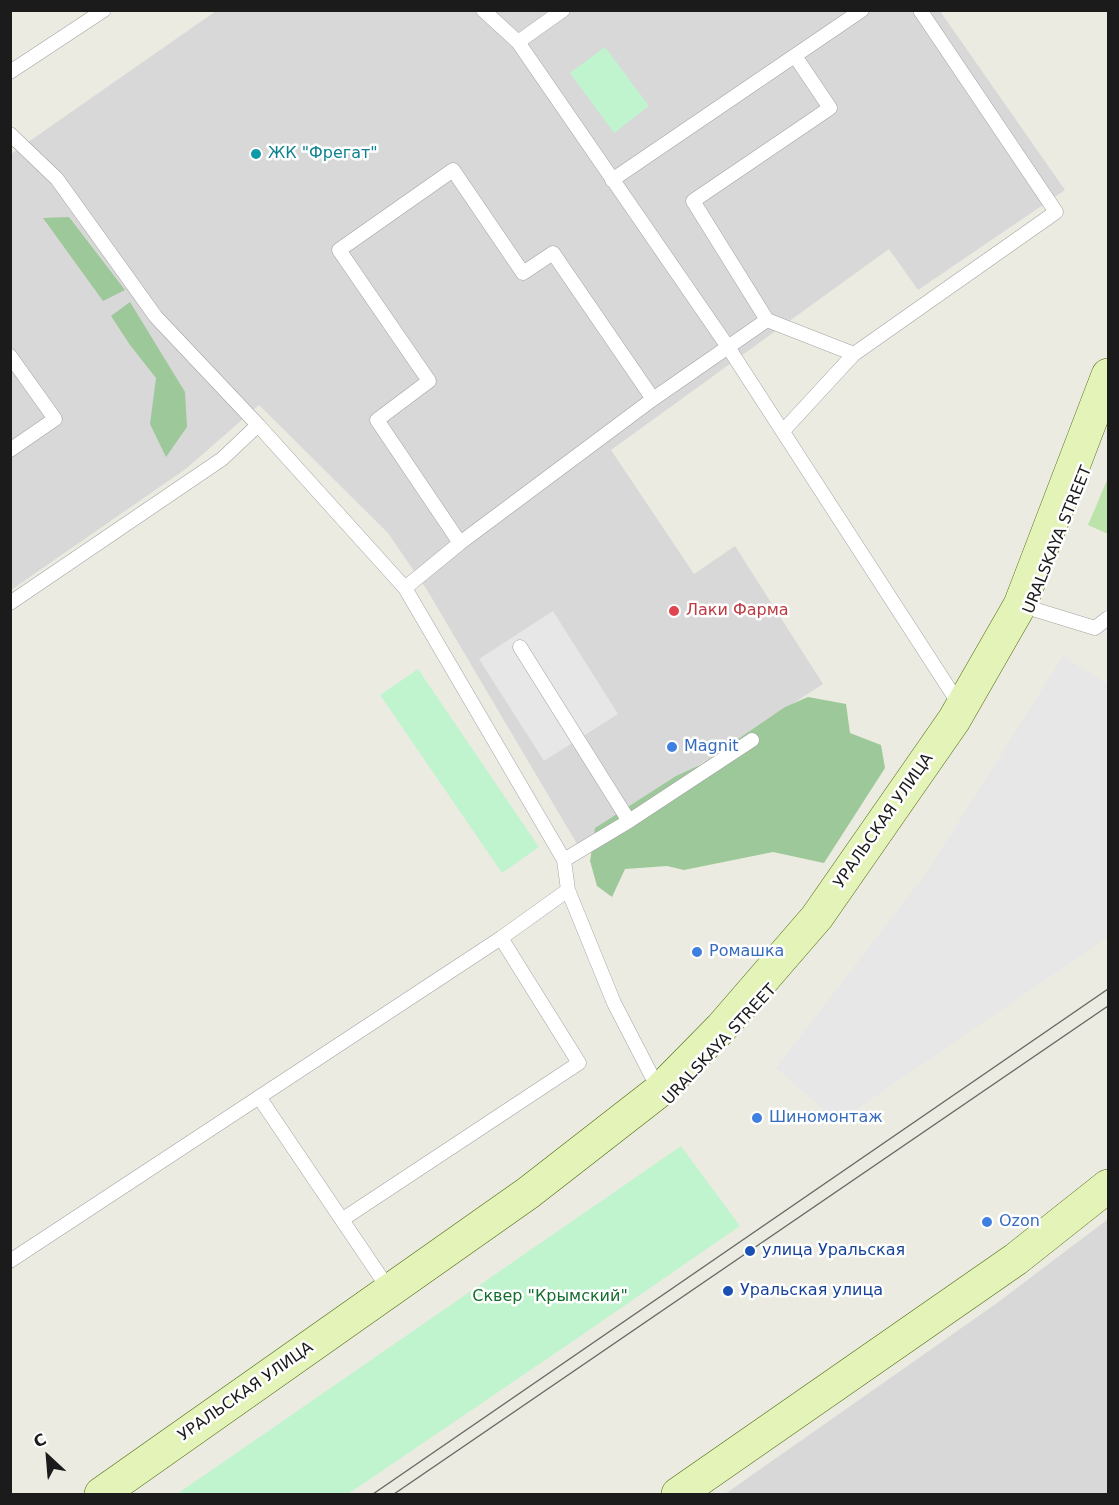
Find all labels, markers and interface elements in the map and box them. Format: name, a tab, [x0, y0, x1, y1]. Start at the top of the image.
place label: ЖК "Фрегат"	[268, 144, 378, 164]
marker: ЖК "Фрегат"	[249, 147, 263, 161]
street label: URALSKAYA STREET	[1020, 463, 1096, 617]
place label: Лаки Фарма	[686, 601, 789, 621]
marker: Лаки Фарма	[667, 604, 681, 618]
place label: Magnit	[684, 737, 739, 757]
marker: Magnit	[665, 740, 679, 754]
street label: УРАЛЬСКАЯ УЛИЦА	[830, 750, 938, 892]
place label: Ромашка	[709, 942, 784, 962]
marker: Ромашка	[690, 945, 704, 959]
street label: URALSKAYA STREET	[659, 981, 781, 1109]
place label: Шиномонтаж	[769, 1108, 883, 1128]
marker: Шиномонтаж	[750, 1111, 764, 1125]
place label: Ozon	[999, 1212, 1040, 1232]
marker: Ozon	[980, 1215, 994, 1229]
place label: улица Уральская	[762, 1241, 905, 1261]
marker: улица Уральская	[743, 1244, 757, 1258]
place label: Уральская улица	[740, 1281, 883, 1301]
marker: Уральская улица	[721, 1284, 735, 1298]
park label: Сквер "Крымский"	[472, 1287, 628, 1307]
street label: УРАЛЬСКАЯ УЛИЦА	[175, 1338, 317, 1446]
north arrow	[18, 1427, 78, 1487]
text: С	[30, 1429, 49, 1451]

